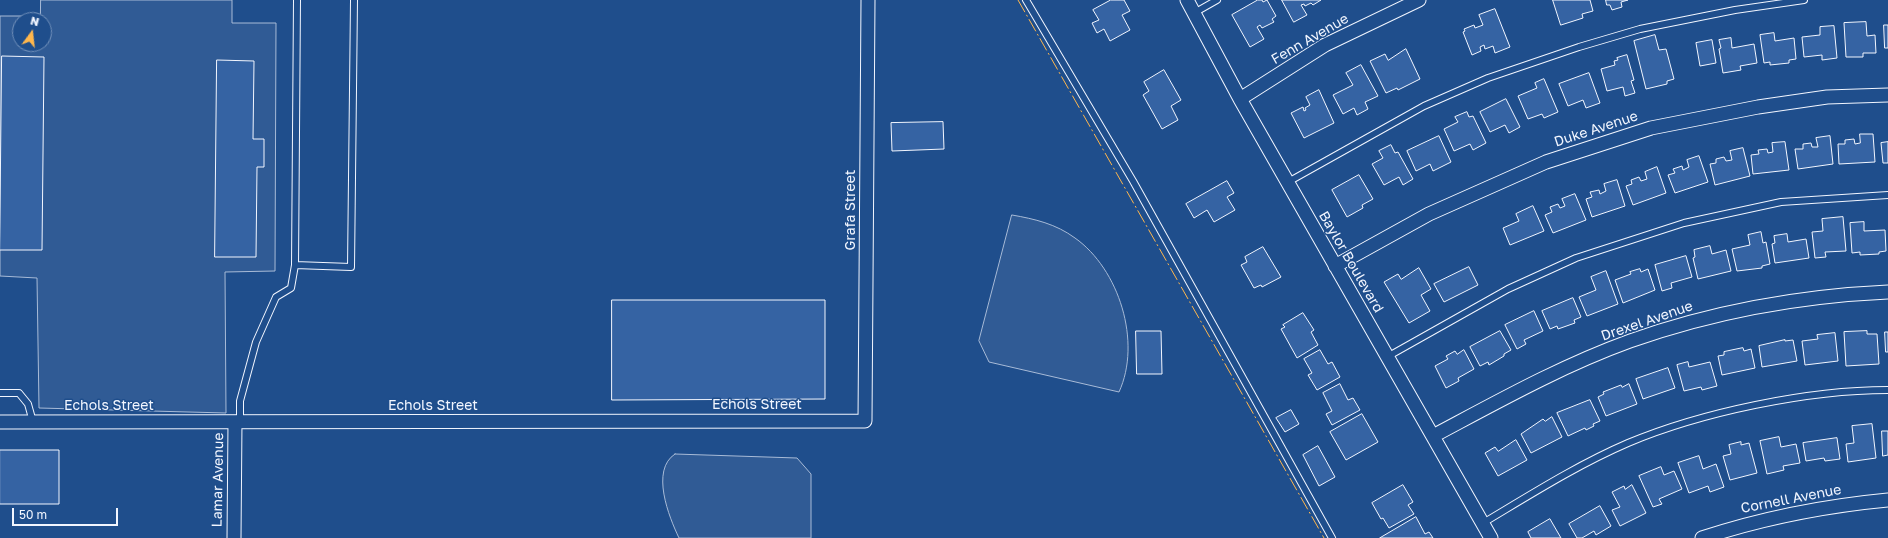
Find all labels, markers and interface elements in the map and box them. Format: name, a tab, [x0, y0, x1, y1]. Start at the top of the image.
street label: Fenn Avenue	[1268, 10, 1352, 68]
north arrow	[12, 12, 52, 52]
text: N	[29, 14, 41, 28]
street label: Duke Avenue	[1552, 108, 1640, 150]
street label: Grafa Street	[843, 170, 859, 250]
street label: Baylor Boulevard	[1315, 208, 1387, 316]
street label: Drexel Avenue	[1599, 297, 1695, 345]
street label: Echols Street	[712, 397, 802, 413]
street label: Echols Street	[64, 398, 154, 414]
street label: Echols Street	[388, 398, 478, 414]
street label: Lamar Avenue	[209, 433, 227, 527]
street label: Cornell Avenue	[1739, 481, 1843, 517]
scale bar	[14, 500, 120, 526]
text: 50 m	[19, 507, 47, 522]

